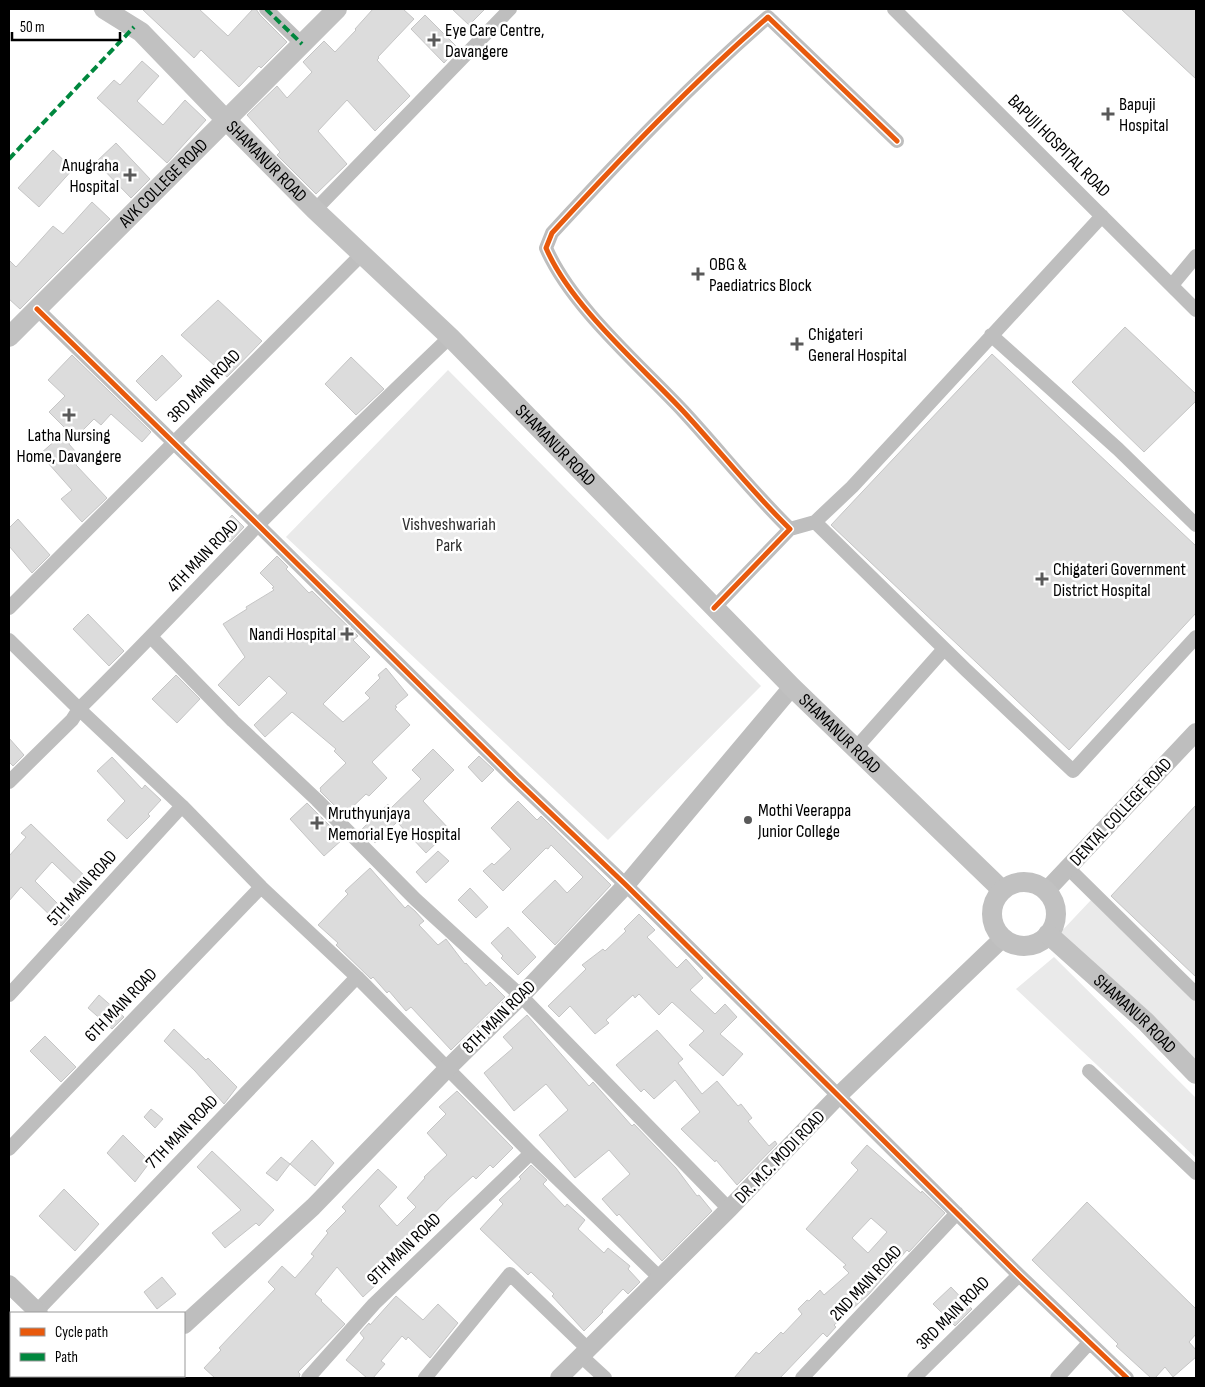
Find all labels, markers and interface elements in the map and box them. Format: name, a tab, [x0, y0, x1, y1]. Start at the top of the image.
scale bar	[12, 10, 120, 42]
text: 50 m	[20, 18, 45, 37]
place label: Eye Care Centre, Davangere	[445, 20, 544, 62]
marker: Eye Care Centre, Davangere	[427, 33, 441, 47]
street label: BAPUJI HOSPITAL ROAD	[1003, 90, 1115, 202]
place label: Bapuji Hospital	[1119, 94, 1169, 136]
marker: Bapuji Hospital	[1101, 107, 1115, 121]
street label: SHAMANUR ROAD	[222, 116, 312, 206]
street label: AVK COLLEGE ROAD	[114, 134, 212, 232]
place label: Anugraha Hospital	[61, 155, 119, 197]
marker: Anugraha Hospital	[123, 168, 137, 182]
place label: OBG & Paediatrics Block	[709, 254, 812, 296]
marker: OBG & Paediatrics Block	[691, 267, 705, 281]
place label: Chigateri General Hospital	[808, 324, 907, 366]
marker: Chigateri General Hospital	[790, 337, 804, 351]
street label: 3RD MAIN ROAD	[163, 345, 245, 427]
street label: SHAMANUR ROAD	[511, 400, 600, 490]
marker: Latha Nursing Home, Davangere	[62, 408, 76, 422]
place label: Latha Nursing Home, Davangere	[16, 425, 122, 467]
park label: Vishveshwariah Park	[402, 514, 496, 556]
street label: 4TH MAIN ROAD	[163, 515, 243, 597]
place label: Chigateri Government District Hospital	[1053, 559, 1187, 601]
marker: Chigateri Government District Hospital	[1035, 572, 1049, 586]
place label: Nandi Hospital	[249, 624, 336, 645]
marker: Nandi Hospital	[340, 627, 354, 641]
street label: SHAMANUR ROAD	[795, 689, 885, 778]
street label: DENTAL COLLEGE ROAD	[1066, 754, 1176, 870]
place label: Mothi Veerappa Junior College	[757, 800, 851, 842]
place label: Mruthyunjaya Memorial Eye Hospital	[328, 803, 460, 845]
marker: Mothi Veerappa Junior College	[742, 814, 754, 826]
marker: Mruthyunjaya Memorial Eye Hospital	[310, 816, 324, 830]
street label: 5TH MAIN ROAD	[43, 846, 121, 930]
street label: 6TH MAIN ROAD	[81, 964, 161, 1046]
street label: SHAMANUR ROAD	[1089, 970, 1181, 1058]
street label: 8TH MAIN ROAD	[458, 976, 540, 1058]
street label: 7TH MAIN ROAD	[142, 1091, 222, 1173]
street label: DR. M.C. MODI ROAD	[731, 1106, 829, 1208]
street label: 9TH MAIN ROAD	[363, 1208, 445, 1290]
street label: 2ND MAIN ROAD	[826, 1241, 906, 1325]
street label: 3RD MAIN ROAD	[912, 1272, 994, 1354]
legend	[10, 1312, 185, 1377]
text: Cycle path	[55, 1323, 108, 1342]
text: Path	[55, 1348, 78, 1367]

